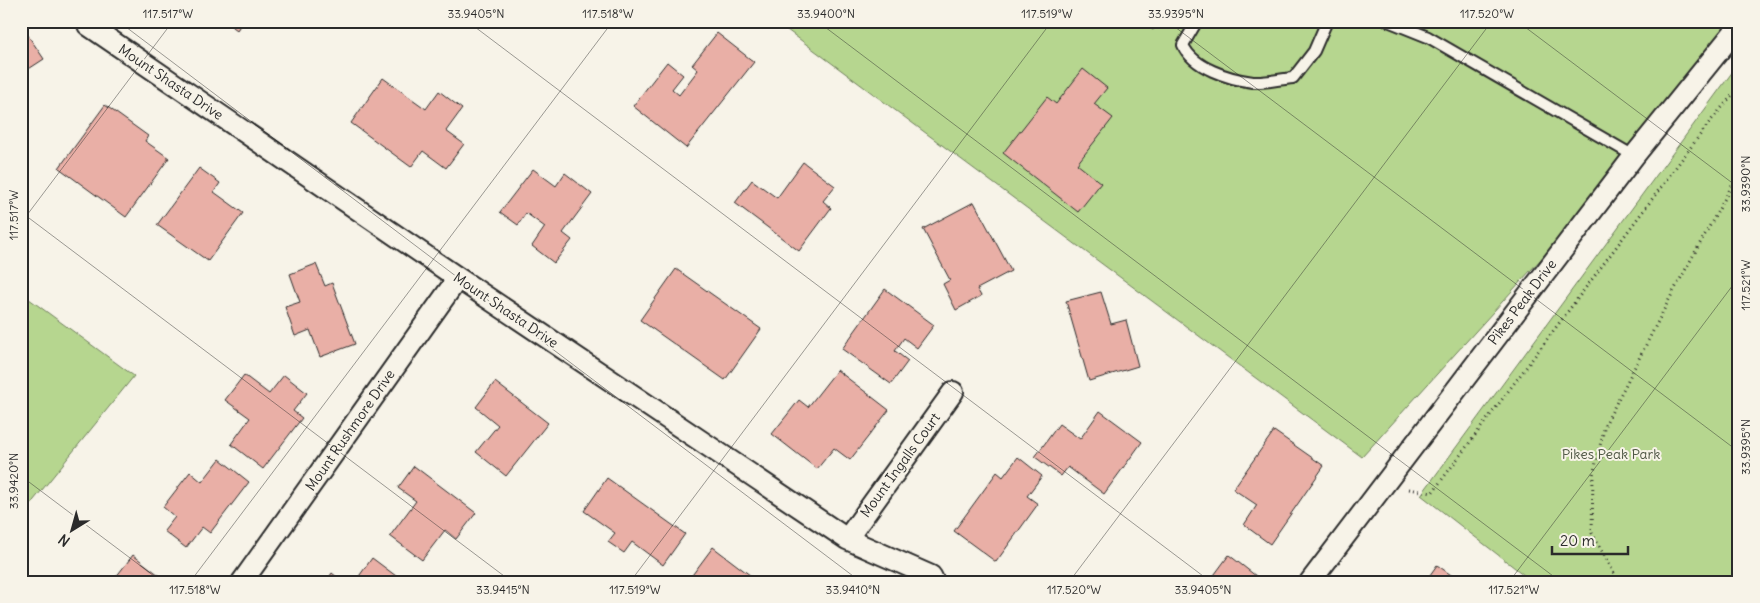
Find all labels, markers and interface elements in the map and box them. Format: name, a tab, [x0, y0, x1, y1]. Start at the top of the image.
text: 117.517°W	[143, 6, 193, 21]
text: 33.9405°N	[447, 6, 505, 21]
text: 117.518°W	[582, 6, 634, 21]
text: 33.9400°N	[797, 6, 855, 21]
text: 117.519°W	[1021, 6, 1073, 21]
text: 33.9395°N	[1148, 6, 1204, 21]
text: 117.520°W	[1460, 6, 1514, 21]
street label: Mount Shasta Drive	[115, 40, 227, 124]
text: 33.9390°N	[1738, 156, 1753, 212]
text: 117.517°W	[6, 190, 21, 240]
street label: Pikes Peak Drive	[1484, 256, 1560, 348]
text: 117.521°W	[1738, 259, 1753, 311]
street label: Mount Shasta Drive	[450, 268, 562, 352]
street label: Mount Rushmore Drive	[301, 366, 399, 494]
street label: Mount Ingalls Court	[856, 409, 944, 521]
text: 33.9395°N	[1738, 419, 1753, 475]
park label: Pikes Peak Park	[1562, 445, 1660, 463]
text: 33.9420°N	[6, 453, 21, 509]
north arrow	[48, 506, 98, 556]
scale bar	[1552, 523, 1629, 555]
text: N	[55, 530, 73, 550]
text: 20 m	[1560, 531, 1595, 550]
text: 117.518°W	[169, 582, 221, 597]
text: 33.9415°N	[476, 582, 530, 597]
text: 117.519°W	[609, 582, 661, 597]
text: 33.9410°N	[826, 582, 880, 597]
text: 117.520°W	[1047, 582, 1101, 597]
text: 33.9405°N	[1174, 582, 1232, 597]
text: 117.521°W	[1488, 582, 1540, 597]

